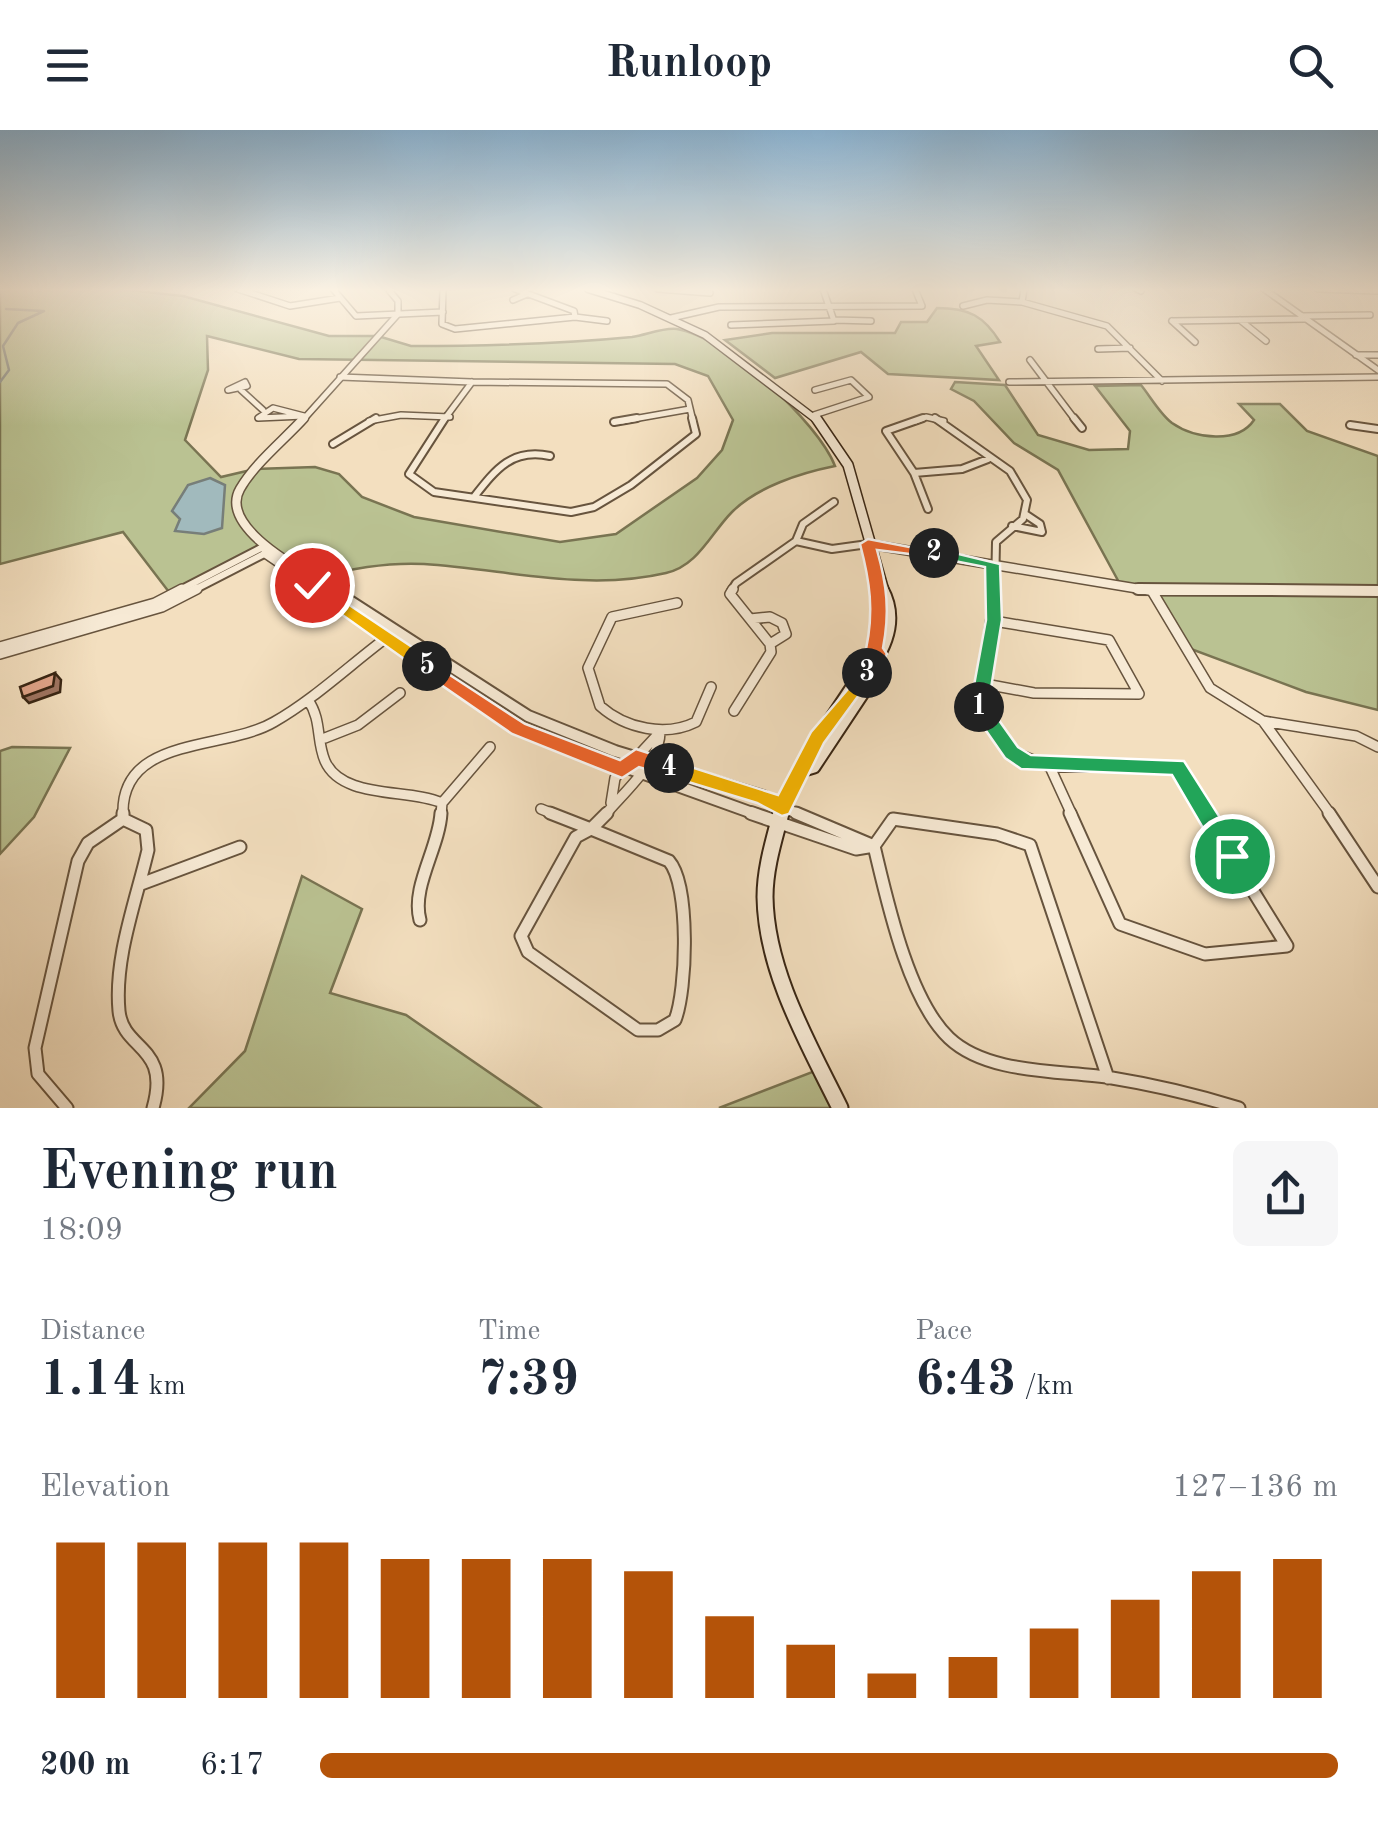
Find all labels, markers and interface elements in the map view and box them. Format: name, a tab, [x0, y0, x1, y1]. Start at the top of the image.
icon: menu	[40, 38, 95, 93]
icon: search	[1283, 38, 1338, 93]
text: Runloop	[606, 42, 772, 87]
pin: 2	[909, 528, 959, 578]
text: 2	[926, 539, 942, 567]
pin	[270, 543, 355, 628]
icon: check	[285, 558, 340, 613]
pin: 5	[402, 641, 452, 691]
pin: 3	[842, 648, 892, 698]
text: 5	[419, 652, 435, 680]
text: 3	[859, 659, 875, 687]
pin: 1	[954, 682, 1004, 732]
text: 1	[971, 693, 987, 721]
pin: 4	[644, 743, 694, 793]
text: 4	[661, 754, 677, 782]
pin	[1190, 814, 1275, 899]
icon: arrive	[1205, 829, 1260, 884]
button: share	[1233, 1141, 1338, 1246]
text: Evening run	[40, 1146, 338, 1201]
text: 18:09	[40, 1215, 123, 1247]
text: Distance	[40, 1318, 145, 1346]
text: Time	[478, 1318, 540, 1346]
text: Pace	[915, 1318, 972, 1346]
text: 1.14	[40, 1356, 141, 1406]
text: 7:39	[478, 1356, 579, 1406]
text: 6:43	[915, 1356, 1016, 1406]
text: km	[141, 1373, 186, 1401]
text: /km	[1016, 1373, 1074, 1401]
text: Elevation	[40, 1472, 170, 1504]
text: 127–136 m	[1172, 1472, 1338, 1504]
text: 200 m	[40, 1750, 130, 1782]
text: 6:17	[200, 1750, 265, 1782]

